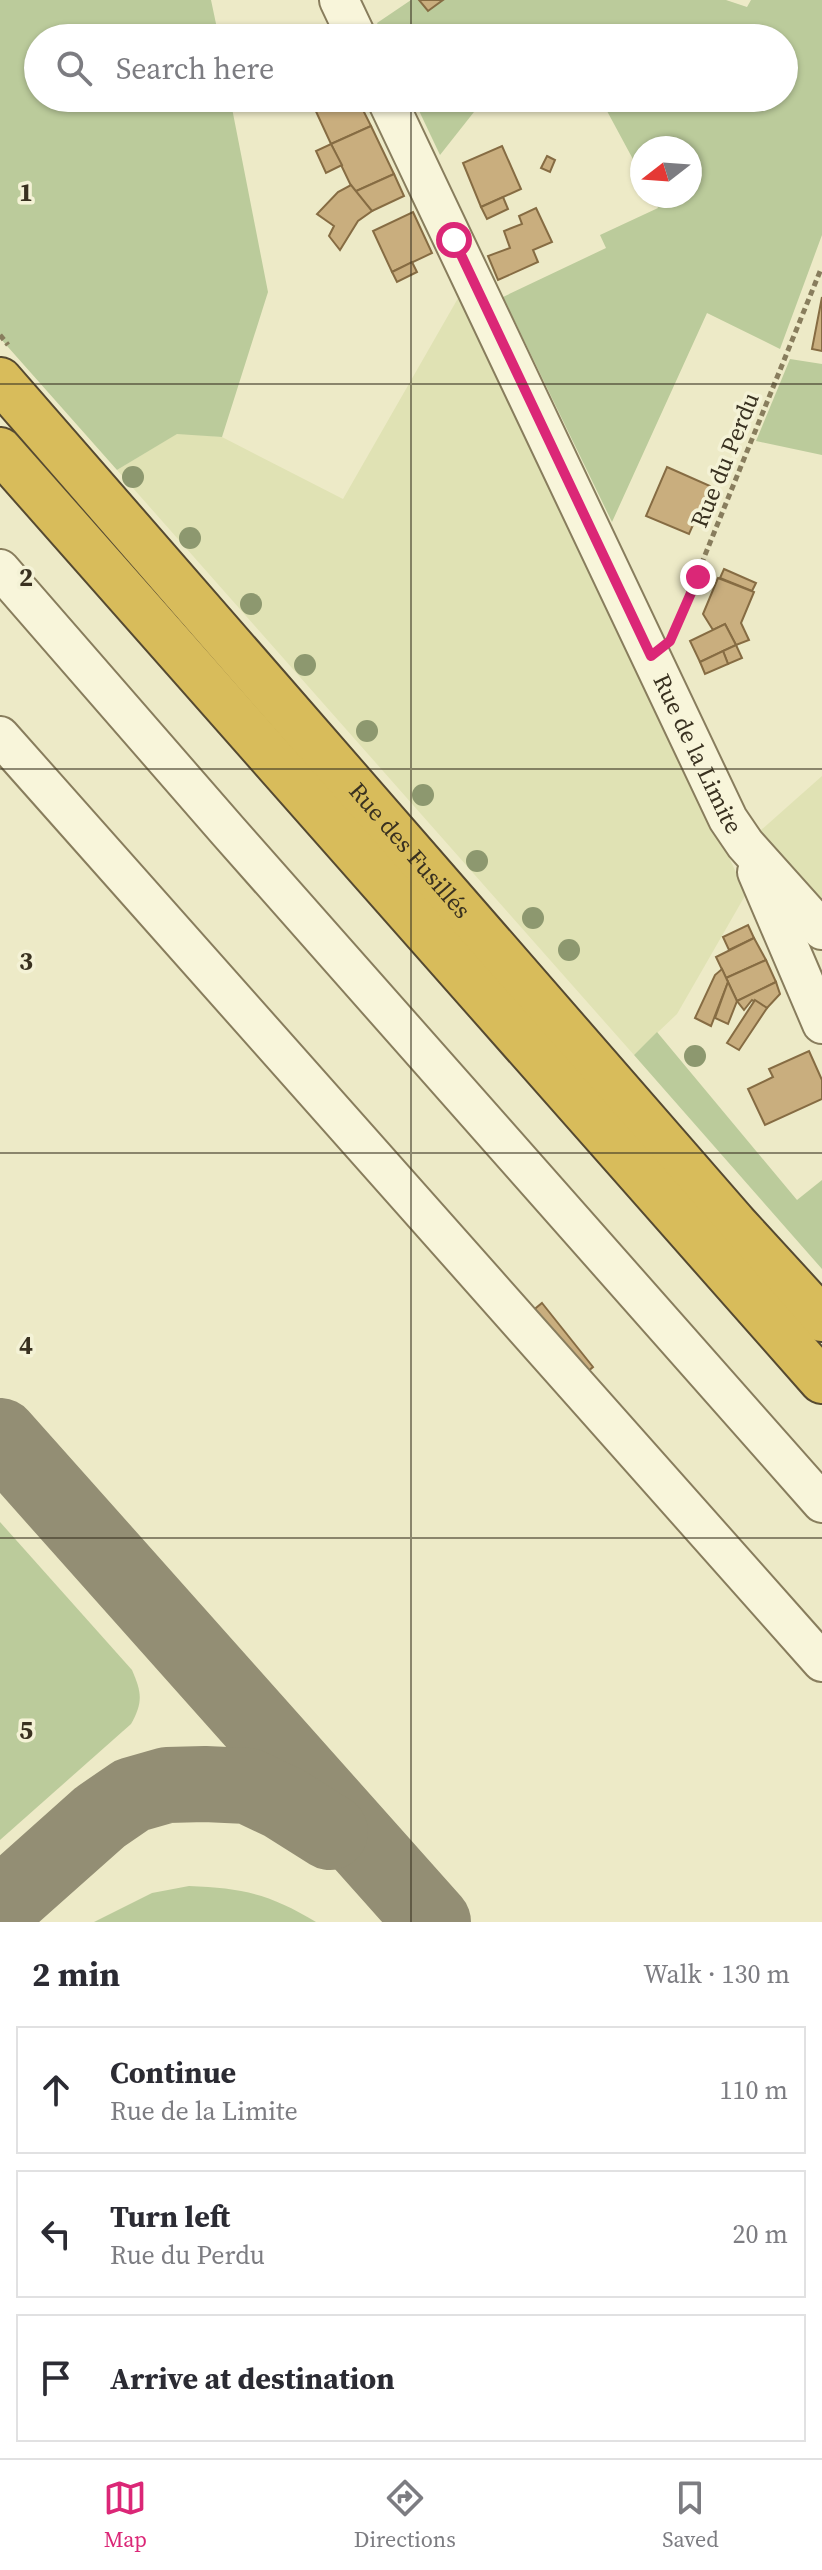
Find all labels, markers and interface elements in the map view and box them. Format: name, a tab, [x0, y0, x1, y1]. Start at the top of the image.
search box	[24, 24, 798, 112]
icon: search	[52, 46, 96, 90]
text: Search here	[116, 48, 274, 89]
north arrow	[630, 136, 702, 208]
text: 1	[19, 174, 33, 210]
route start	[436, 222, 472, 258]
street label: Rue du Perdu	[682, 387, 767, 532]
text: 2	[19, 559, 33, 595]
route end	[680, 559, 716, 595]
street label: Rue de la Limite	[646, 668, 750, 840]
street label: Rue des Fusillés	[342, 775, 479, 925]
text: 3	[19, 943, 33, 979]
text: 4	[19, 1327, 33, 1363]
text: 5	[19, 1712, 33, 1748]
text: 2 min	[32, 1951, 120, 1997]
text: Walk · 130 m	[643, 1956, 790, 1992]
text: Continue	[110, 2052, 236, 2093]
icon: ahead	[34, 2068, 78, 2112]
text: 110 m	[720, 2072, 788, 2108]
text: Rue de la Limite	[110, 2093, 298, 2129]
text: Turn left	[110, 2196, 230, 2237]
icon: left	[34, 2212, 78, 2256]
text: 20 m	[733, 2216, 788, 2252]
text: Rue du Perdu	[110, 2237, 265, 2273]
icon: arrive	[34, 2356, 78, 2400]
text: Arrive at destination	[110, 2358, 395, 2399]
tab: Map	[103, 2476, 147, 2554]
tab: Directions	[354, 2476, 456, 2554]
tab: Saved	[662, 2476, 719, 2554]

